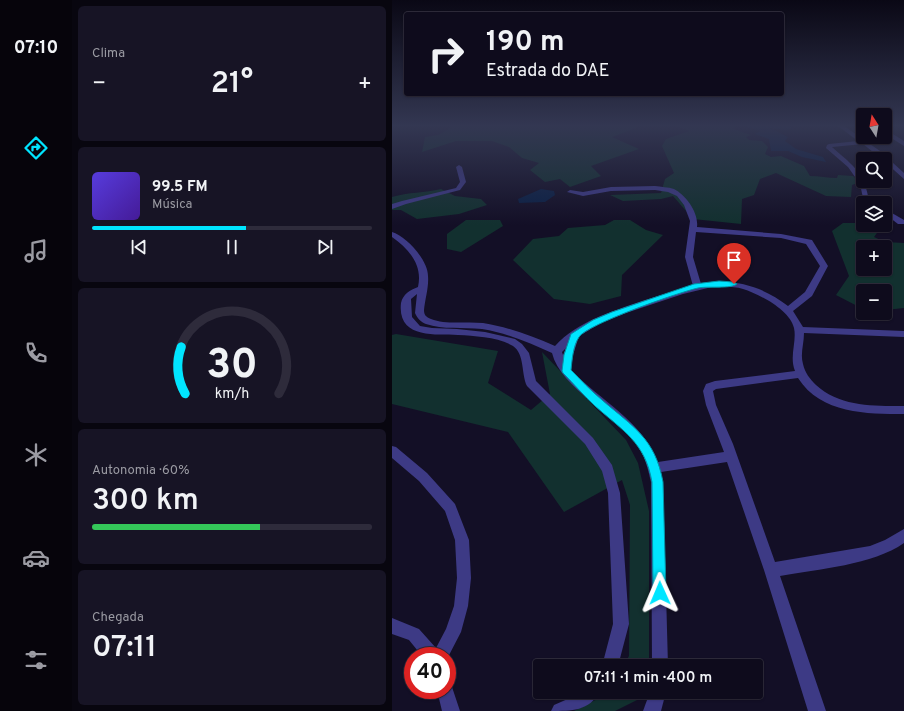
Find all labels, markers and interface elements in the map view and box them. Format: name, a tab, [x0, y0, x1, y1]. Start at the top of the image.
text: 190 m	[486, 25, 564, 61]
icon: right	[420, 28, 472, 80]
text: 07:10	[14, 37, 58, 60]
text: Clima	[92, 46, 125, 62]
text: Estrada do DAE	[486, 60, 610, 83]
text: 21°	[211, 66, 253, 103]
text: −	[92, 71, 106, 98]
text: +	[358, 71, 372, 98]
north arrow	[856, 108, 892, 144]
map controls	[856, 108, 892, 320]
icon: directions	[22, 134, 50, 162]
button: search	[856, 152, 892, 188]
text: 99.5 FM	[152, 178, 208, 197]
button: layers	[856, 196, 892, 232]
text: Música	[152, 197, 192, 213]
icon: previous	[128, 236, 150, 258]
icon: pause	[221, 236, 243, 258]
icon: next	[314, 236, 336, 258]
icon: music	[22, 237, 50, 265]
button: +	[856, 240, 892, 276]
pin	[717, 243, 751, 284]
icon: arrive	[723, 249, 745, 271]
button: −	[856, 284, 892, 320]
icon: phone	[22, 339, 50, 367]
text: 30	[206, 339, 258, 392]
text: km/h	[215, 384, 249, 402]
icon: climate	[22, 441, 50, 469]
text: Autonomia · 60%	[92, 463, 189, 479]
text: 300 km	[92, 483, 199, 520]
icon: car	[22, 544, 50, 572]
position arrow	[639, 572, 681, 614]
text: Chegada	[92, 610, 144, 626]
text: 07:11	[92, 630, 157, 667]
icon: filters	[22, 646, 50, 674]
speed limit sign: 40	[404, 647, 456, 699]
text: 07:11 · 1 min · 400 m	[584, 669, 712, 688]

